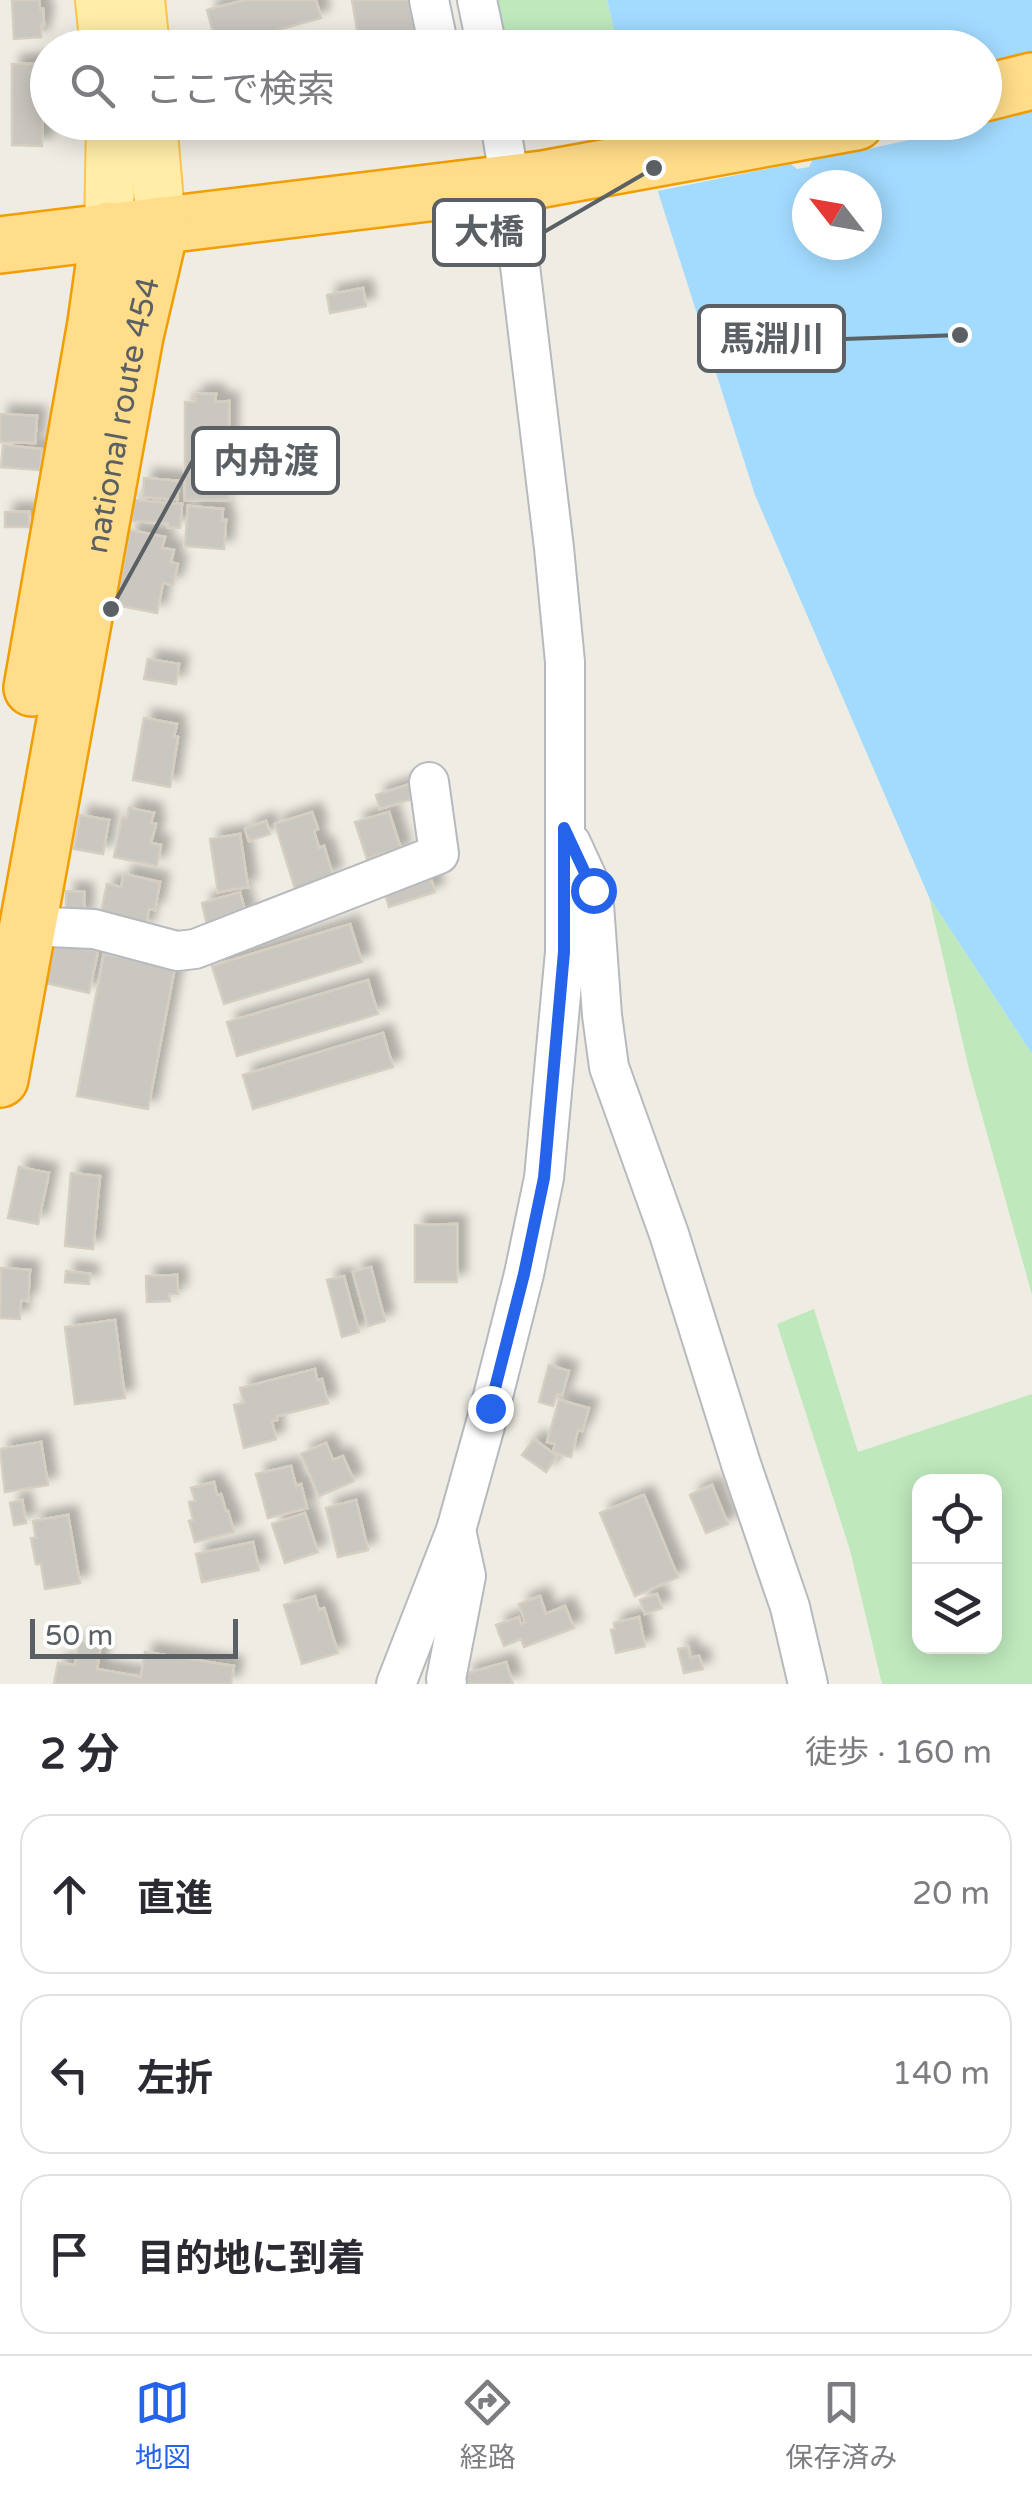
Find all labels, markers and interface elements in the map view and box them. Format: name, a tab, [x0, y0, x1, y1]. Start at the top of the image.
search box	[30, 30, 1002, 140]
icon: search	[65, 58, 120, 113]
text: ここで検索	[145, 67, 335, 113]
north arrow	[792, 170, 882, 260]
callout: 大橋	[434, 200, 544, 265]
text: 大橋	[454, 212, 524, 254]
street label: national route 454	[78, 274, 168, 556]
callout: 馬淵川	[699, 306, 844, 371]
text: 馬淵川	[719, 319, 825, 361]
callout: 内舟渡	[193, 428, 338, 493]
text: 内舟渡	[213, 441, 319, 483]
route start	[571, 868, 617, 914]
route end	[468, 1386, 514, 1432]
map controls	[912, 1474, 1002, 1654]
button: locate	[912, 1474, 1002, 1564]
button: layers	[912, 1564, 1002, 1654]
scale bar	[30, 1614, 238, 1658]
text: 50 m	[45, 1619, 113, 1653]
text: 2 分	[40, 1729, 119, 1780]
text: 徒歩 · 160 m	[805, 1734, 992, 1772]
icon: ahead	[42, 1867, 97, 1922]
text: 20 m	[912, 1875, 990, 1913]
text: 直進	[137, 1876, 213, 1922]
icon: left	[42, 2047, 97, 2102]
text: 140 m	[892, 2055, 990, 2093]
text: 左折	[137, 2056, 213, 2102]
icon: arrive	[42, 2227, 97, 2282]
text: 目的地に到着	[137, 2236, 365, 2282]
tab: 地図	[135, 2375, 191, 2475]
tab: 経路	[460, 2375, 516, 2475]
tab: 保存済み	[785, 2375, 897, 2475]

